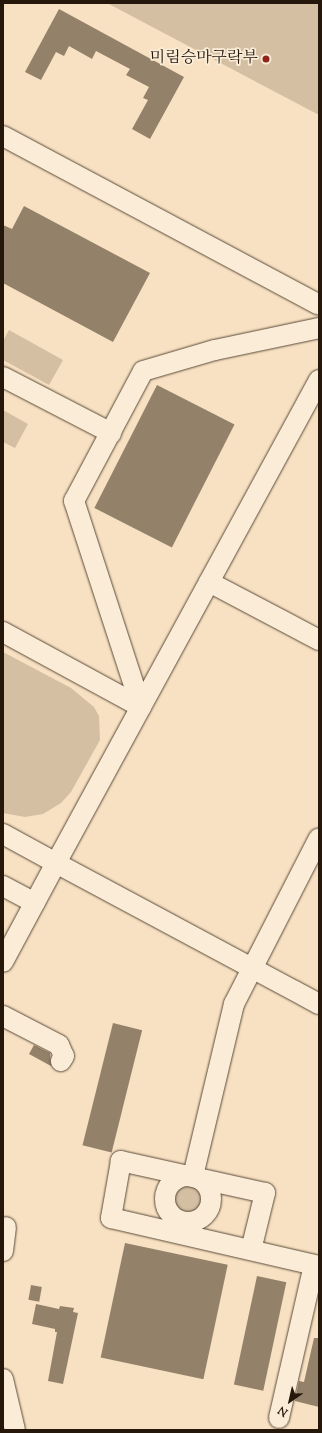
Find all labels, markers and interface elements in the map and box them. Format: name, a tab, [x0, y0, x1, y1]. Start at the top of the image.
place label: 미림승마구락부	[150, 49, 258, 69]
marker: 미림승마구락부	[261, 54, 271, 64]
north arrow	[270, 1381, 310, 1421]
text: N	[275, 1402, 291, 1420]

